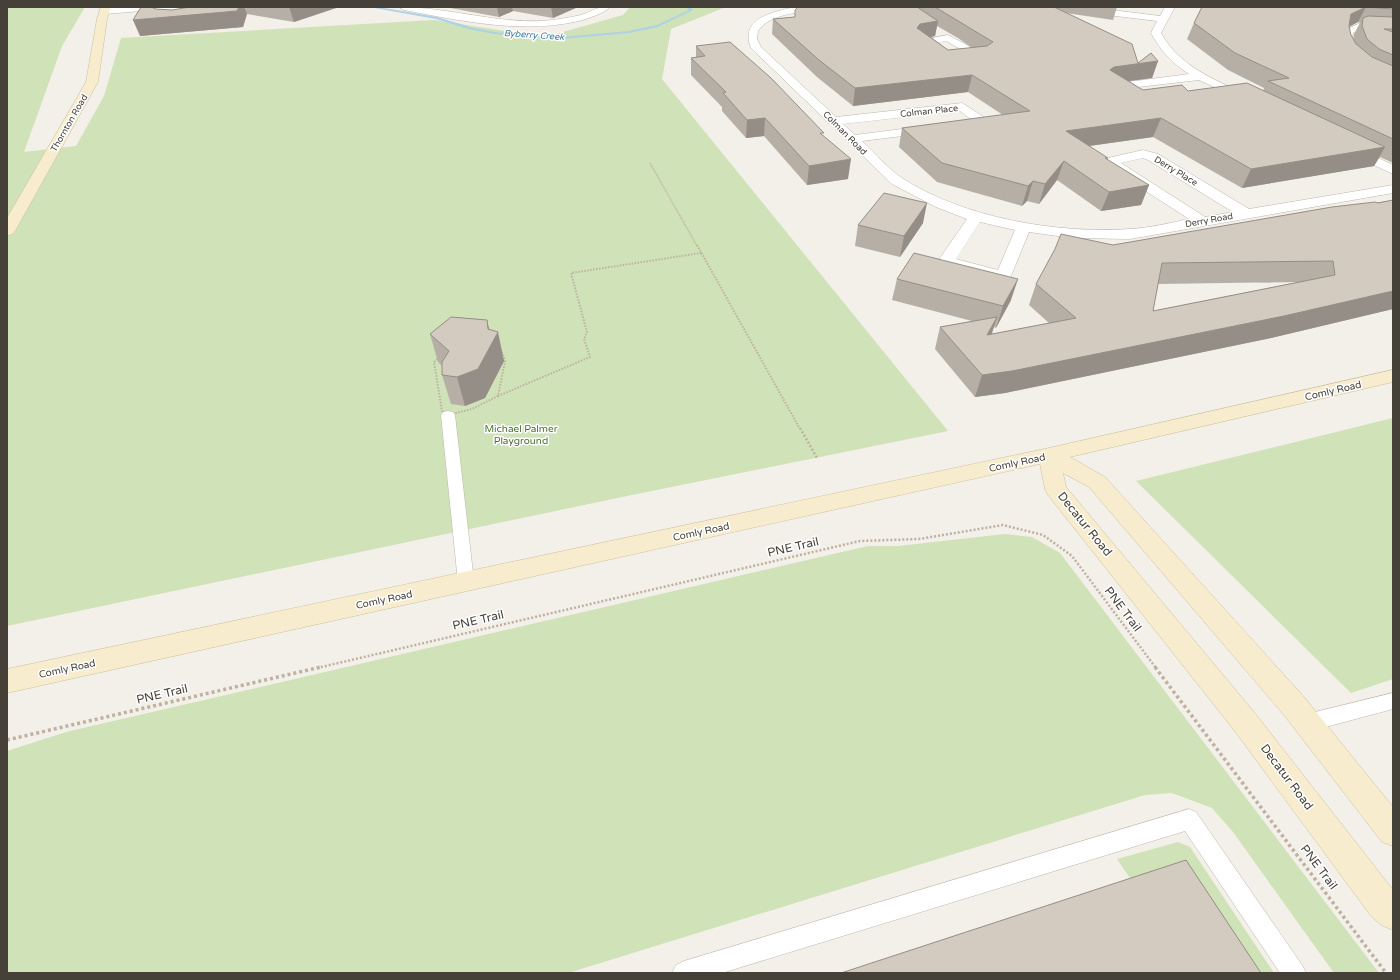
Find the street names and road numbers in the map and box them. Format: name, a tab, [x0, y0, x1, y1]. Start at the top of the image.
street label: Thornton Road	[49, 93, 90, 154]
street label: Colman Place	[900, 103, 959, 120]
street label: Colman Road	[820, 109, 869, 158]
street label: Derry Place	[1152, 154, 1200, 189]
street label: Derry Road	[1184, 211, 1234, 230]
street label: Comly Road	[1304, 379, 1363, 403]
street label: Comly Road	[988, 451, 1047, 475]
street label: Decatur Road	[1055, 489, 1115, 559]
street label: Comly Road	[672, 520, 731, 544]
street label: PNE Trail	[766, 534, 820, 560]
street label: PNE Trail	[1102, 584, 1144, 634]
street label: Comly Road	[355, 588, 414, 612]
street label: PNE Trail	[451, 607, 505, 633]
street label: Comly Road	[38, 657, 97, 681]
street label: PNE Trail	[135, 681, 189, 707]
street label: Decatur Road	[1258, 742, 1316, 812]
street label: PNE Trail	[1298, 842, 1340, 892]

